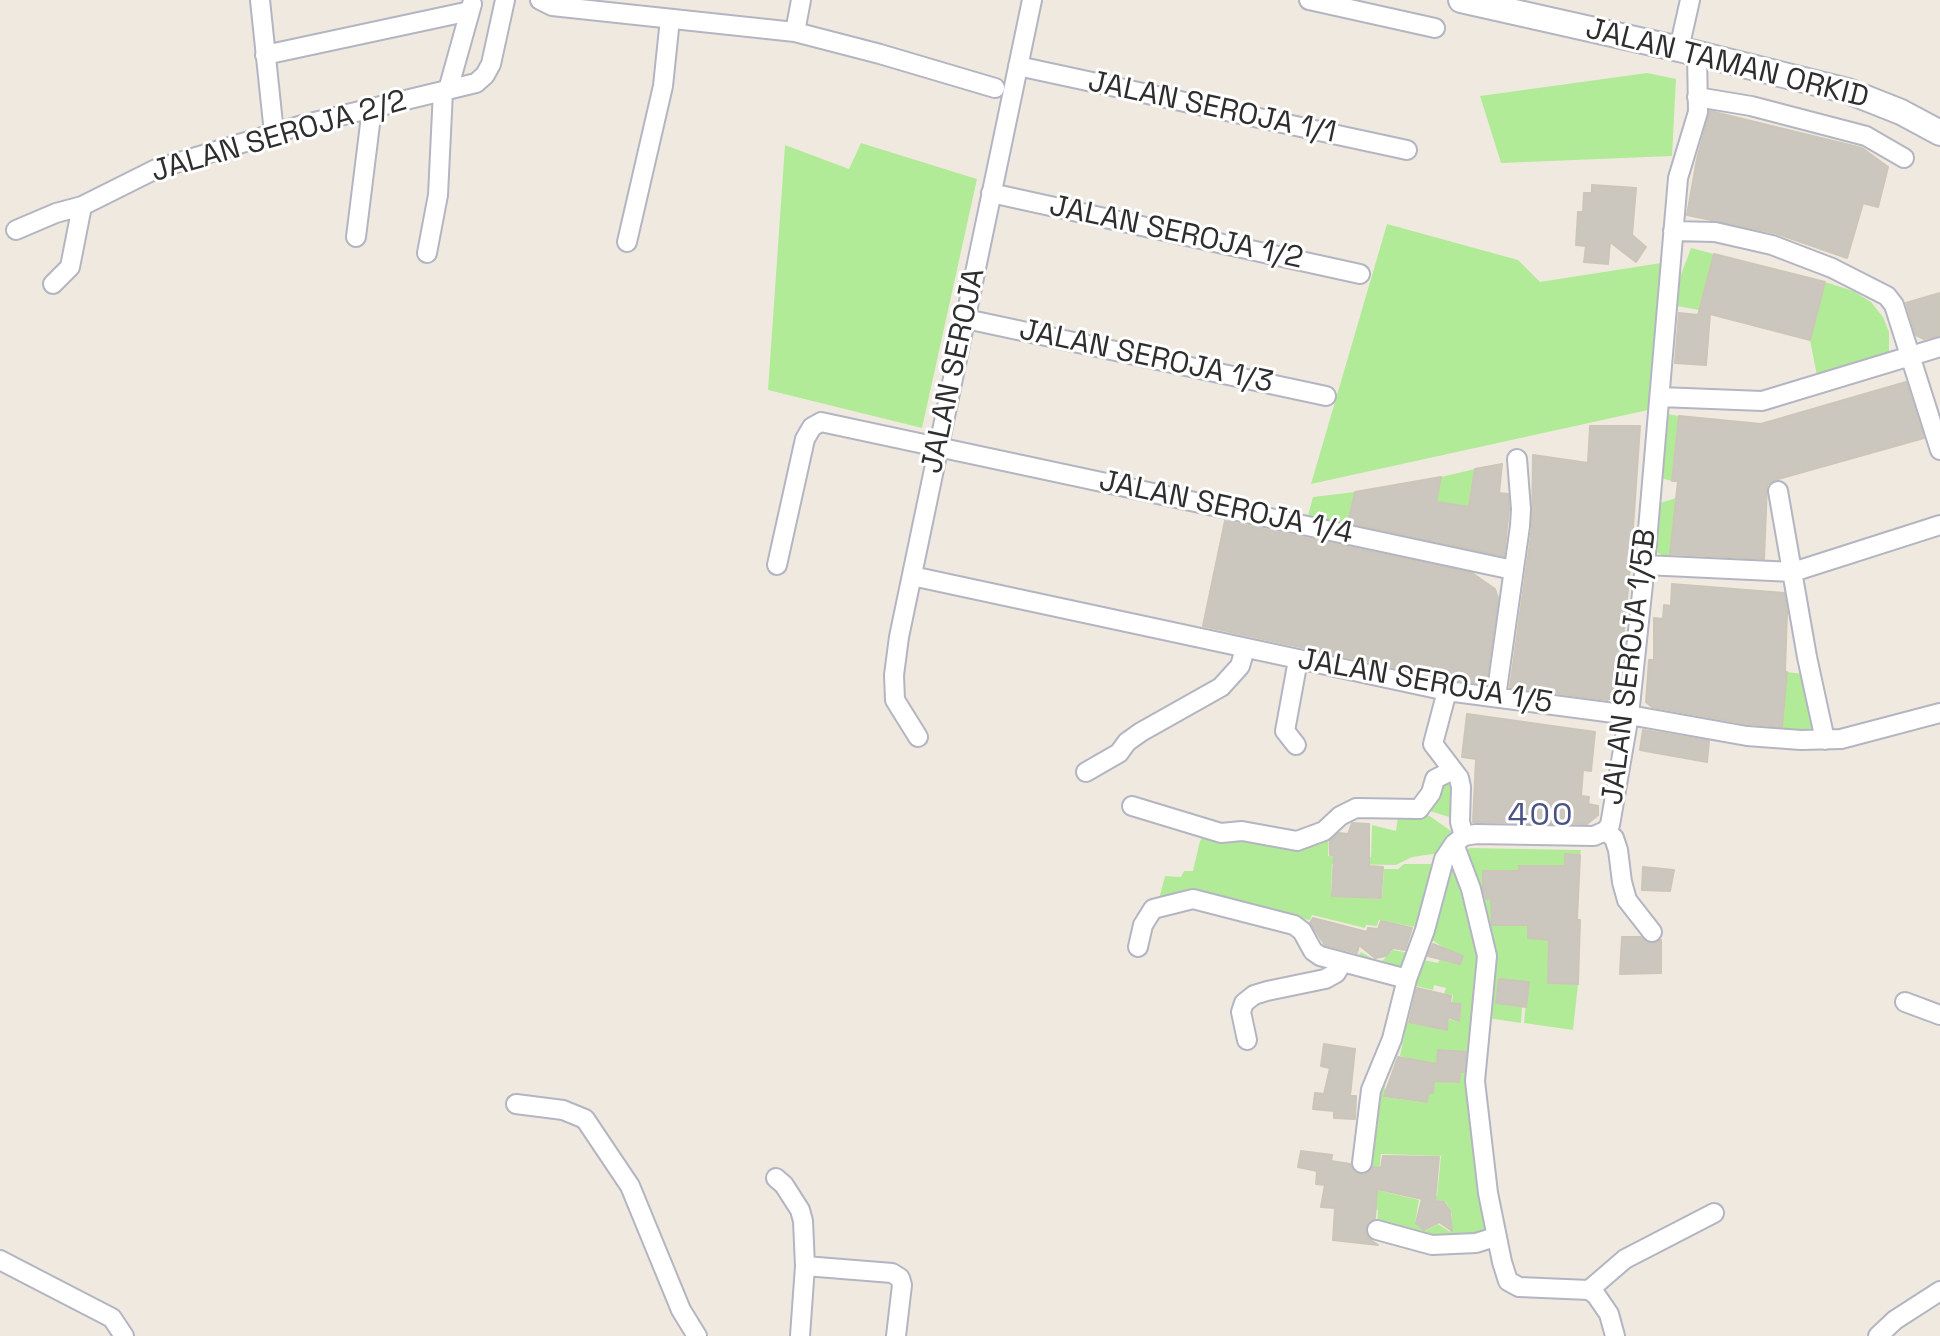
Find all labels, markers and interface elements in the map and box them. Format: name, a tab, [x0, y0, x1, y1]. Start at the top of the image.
street label: JALAN TAMAN ORKID	[1582, 11, 1872, 117]
street label: JALAN SEROJA 1/1	[1085, 64, 1339, 152]
street label: JALAN SEROJA 2/2	[147, 83, 411, 191]
street label: JALAN SEROJA 1/2	[1046, 189, 1306, 277]
street label: JALAN SEROJA	[915, 265, 993, 477]
street label: JALAN SEROJA 1/3	[1016, 313, 1276, 401]
street label: JALAN SEROJA 1/4	[1096, 463, 1356, 553]
street label: JALAN SEROJA 1/5B	[1595, 527, 1665, 807]
street label: JALAN SEROJA 1/5	[1295, 642, 1555, 722]
district label: 400	[1507, 797, 1575, 835]

